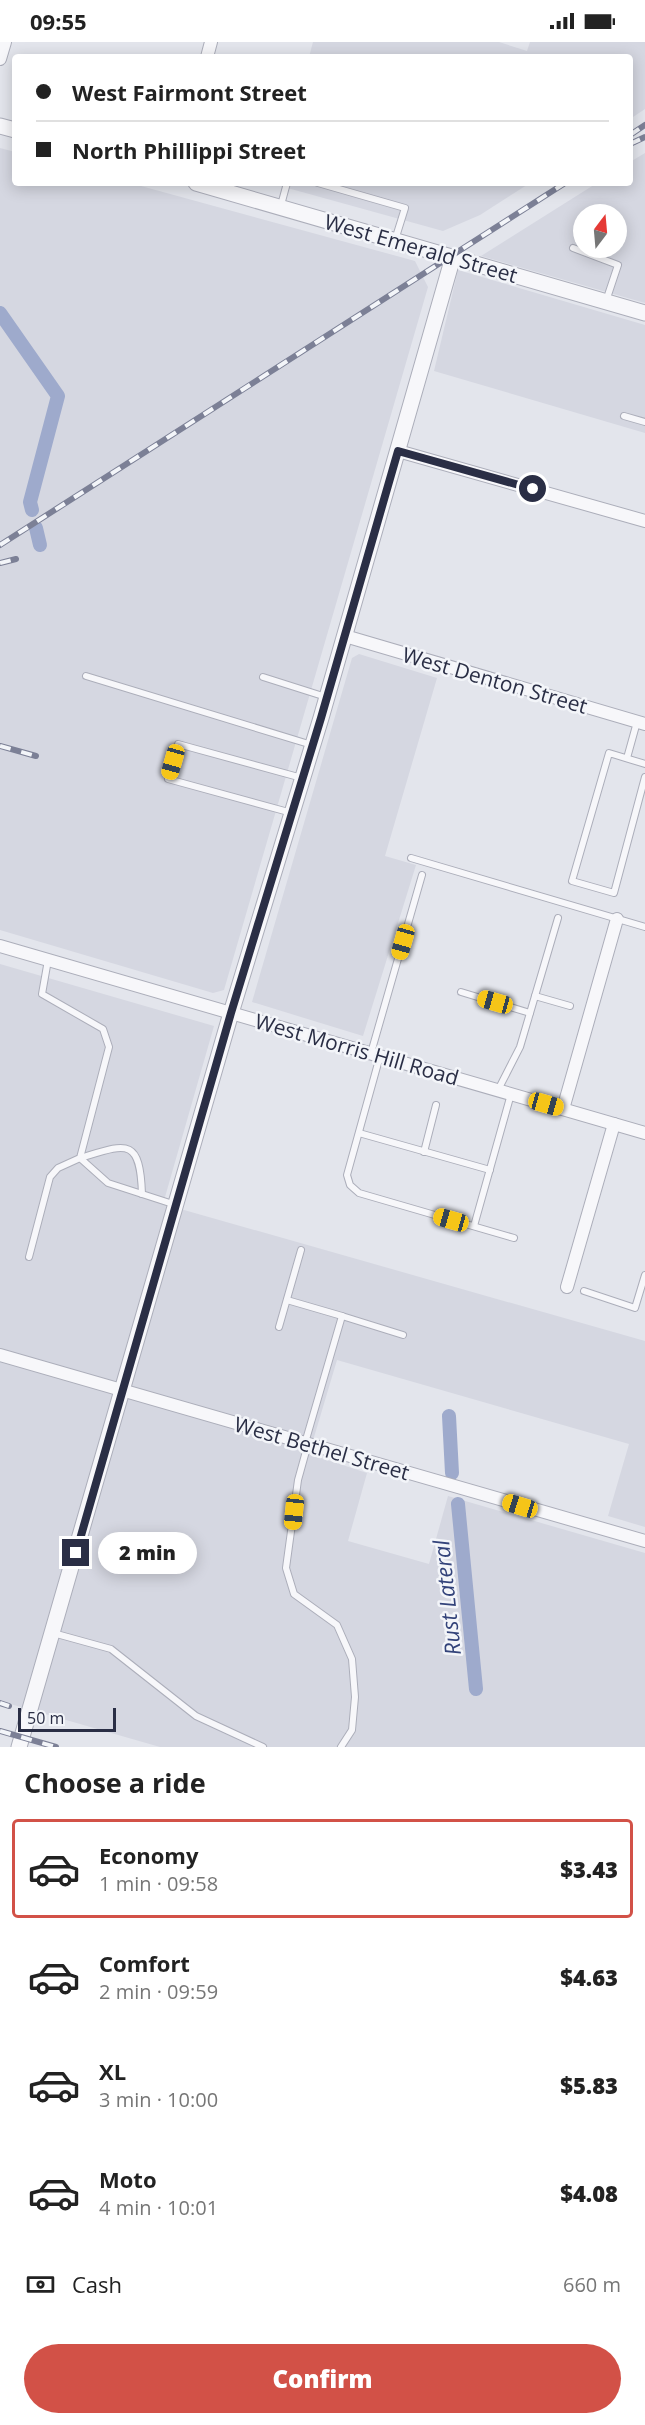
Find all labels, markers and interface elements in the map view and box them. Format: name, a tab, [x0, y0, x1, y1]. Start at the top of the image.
text: 09:55	[30, 6, 87, 36]
text: West Fairmont Street	[72, 77, 307, 107]
text: North Phillippi Street	[72, 135, 306, 165]
north arrow	[573, 204, 627, 258]
map controls	[573, 204, 627, 258]
street label: West Emerald Street	[321, 207, 521, 289]
route start	[519, 475, 546, 502]
street label: West Denton Street	[399, 640, 591, 720]
car	[159, 742, 187, 782]
car	[389, 922, 417, 962]
car	[475, 988, 515, 1016]
street label: West Morris Hill Road	[252, 1007, 462, 1091]
car	[526, 1090, 566, 1118]
car	[431, 1206, 471, 1234]
street label: West Bethel Street	[231, 1410, 413, 1486]
car	[500, 1492, 540, 1520]
car	[283, 1493, 305, 1531]
callout: 2 min	[97, 1532, 196, 1574]
route end	[62, 1539, 89, 1566]
text: 2 min	[119, 1539, 176, 1566]
water label: Rust Lateral	[425, 1539, 467, 1657]
scale bar	[18, 1705, 116, 1732]
text: 50 m	[27, 1707, 64, 1729]
text: Choose a ride	[24, 1764, 206, 1801]
text: Economy	[99, 1840, 198, 1870]
icon: car	[27, 1842, 81, 1896]
text: $3.43	[560, 1854, 618, 1884]
text: 1 min · 09:58	[99, 1870, 218, 1897]
text: Comfort	[99, 1948, 190, 1978]
icon: car	[27, 1950, 81, 2004]
text: $4.63	[560, 1962, 618, 1992]
text: 2 min · 09:59	[99, 1978, 218, 2005]
text: XL	[99, 2056, 126, 2086]
icon: car	[27, 2058, 81, 2112]
text: $5.83	[560, 2070, 618, 2100]
text: 3 min · 10:00	[99, 2086, 218, 2113]
text: Moto	[99, 2164, 157, 2194]
icon: car	[27, 2166, 81, 2220]
text: $4.08	[560, 2178, 618, 2208]
text: 4 min · 10:01	[99, 2194, 218, 2221]
icon: cash	[24, 2268, 57, 2301]
text: Cash	[72, 2269, 122, 2299]
text: 660 m	[563, 2271, 621, 2298]
button: Confirm	[24, 2344, 621, 2413]

